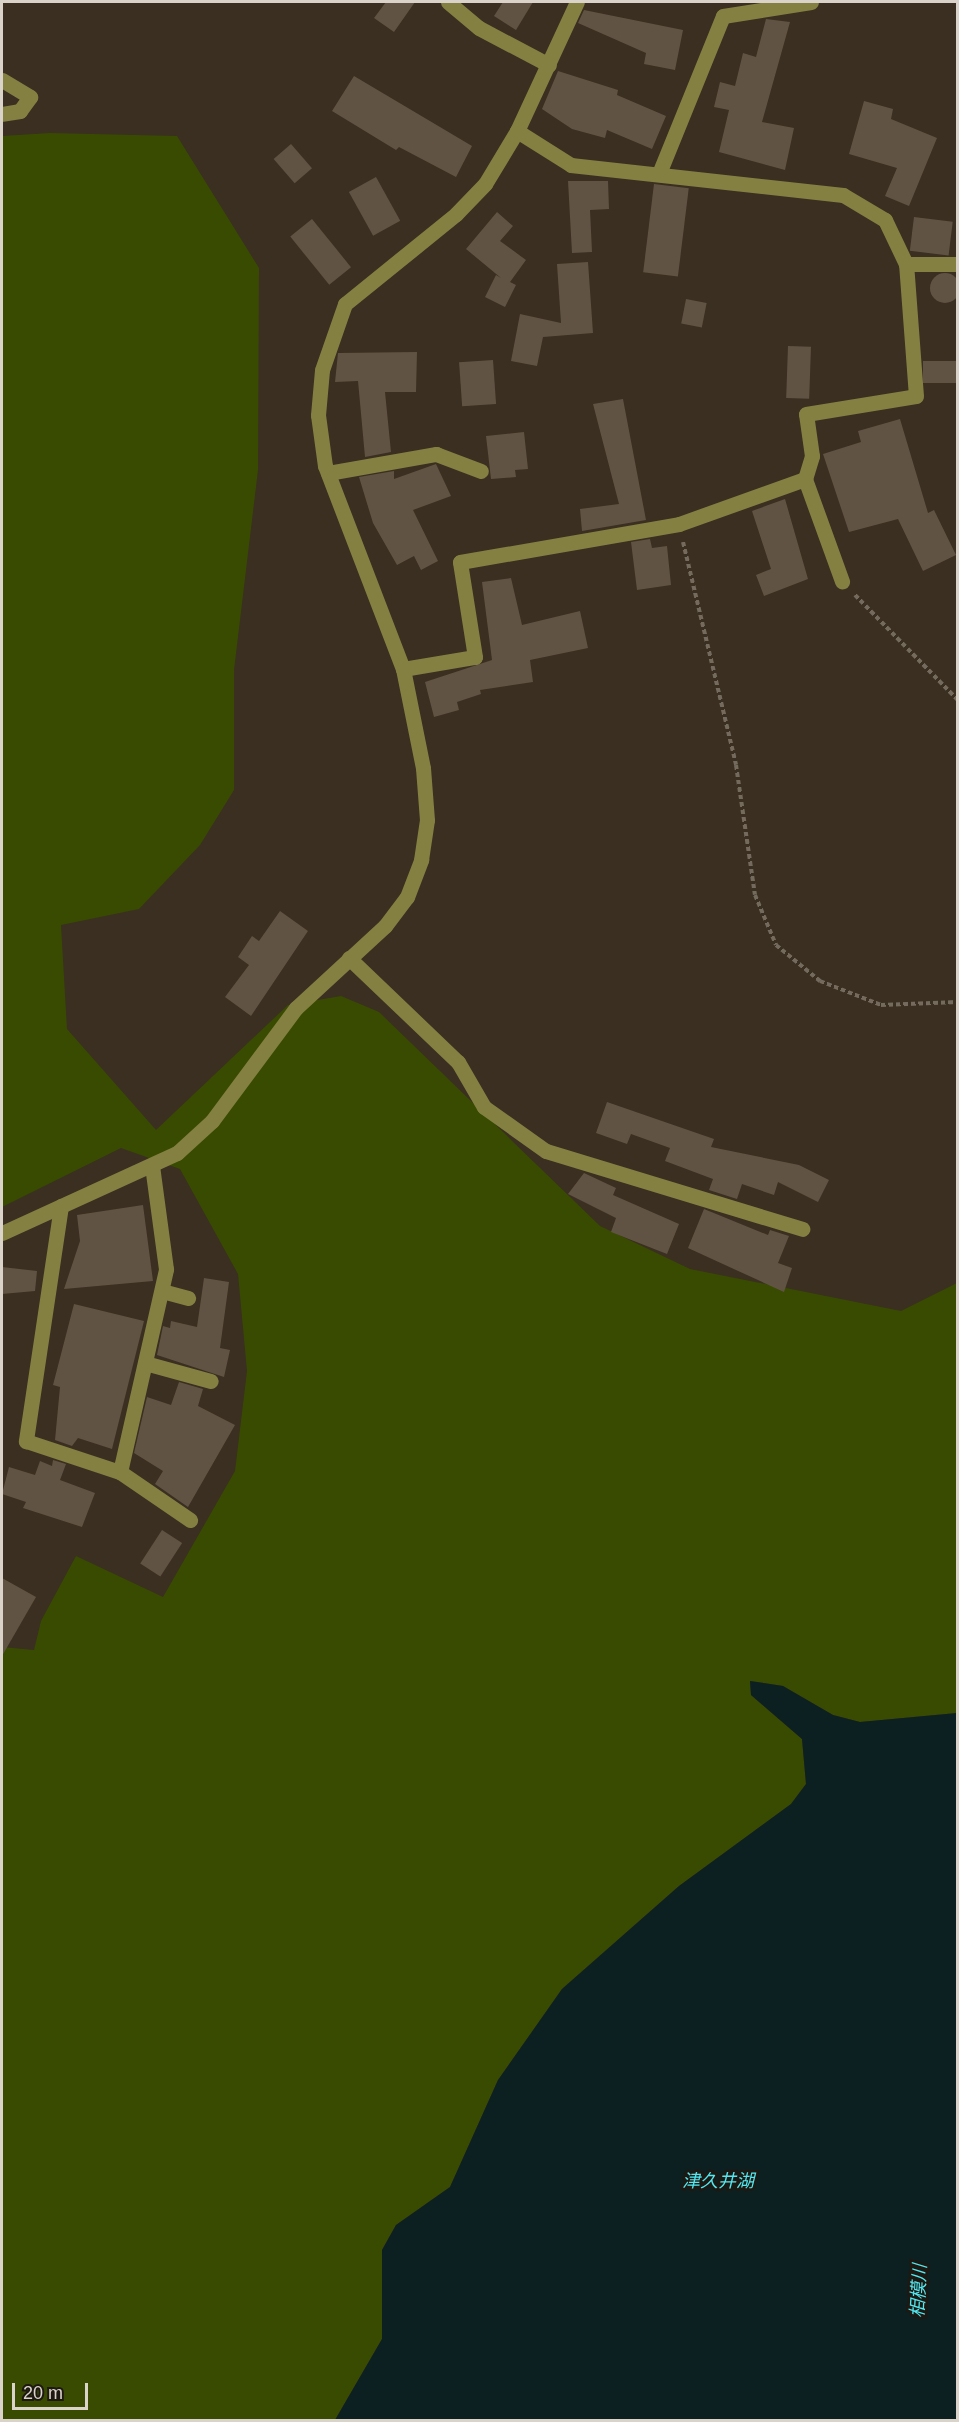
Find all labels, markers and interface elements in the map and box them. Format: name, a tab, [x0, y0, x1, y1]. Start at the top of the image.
water label: 津久井湖	[682, 2170, 754, 2192]
water label: 相模川	[907, 2263, 931, 2319]
scale bar	[15, 2371, 92, 2409]
text: 20 m	[23, 2383, 63, 2403]

